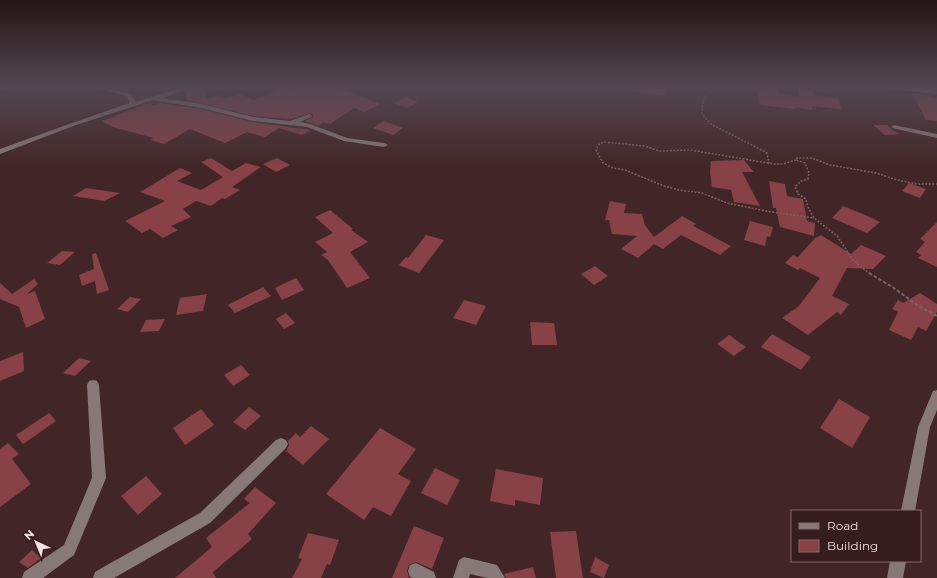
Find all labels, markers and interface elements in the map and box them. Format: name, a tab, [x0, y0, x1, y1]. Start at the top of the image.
legend	[791, 510, 921, 562]
text: Road	[827, 518, 858, 533]
north arrow	[16, 522, 56, 562]
text: N	[21, 527, 37, 543]
text: Building	[827, 538, 878, 553]

